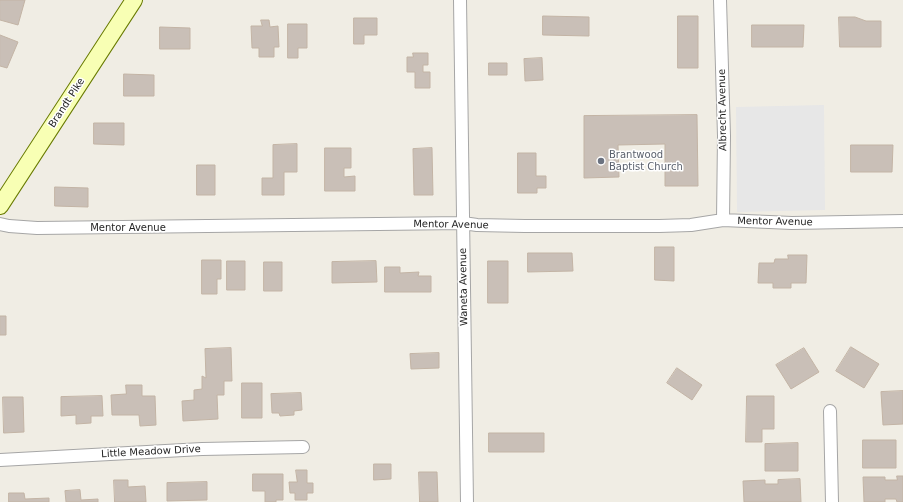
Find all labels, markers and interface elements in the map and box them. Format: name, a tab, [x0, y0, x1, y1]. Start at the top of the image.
street label: Albrecht Avenue	[716, 69, 730, 151]
street label: Brandt Pike	[46, 76, 88, 130]
place label: Brantwood Baptist Church	[609, 149, 683, 172]
marker: Brantwood Baptist Church	[596, 156, 606, 166]
street label: Mentor Avenue	[737, 215, 813, 229]
street label: Mentor Avenue	[413, 218, 489, 232]
street label: Mentor Avenue	[90, 222, 166, 234]
street label: Waneta Avenue	[457, 248, 471, 326]
street label: Little Meadow Drive	[101, 443, 201, 461]

